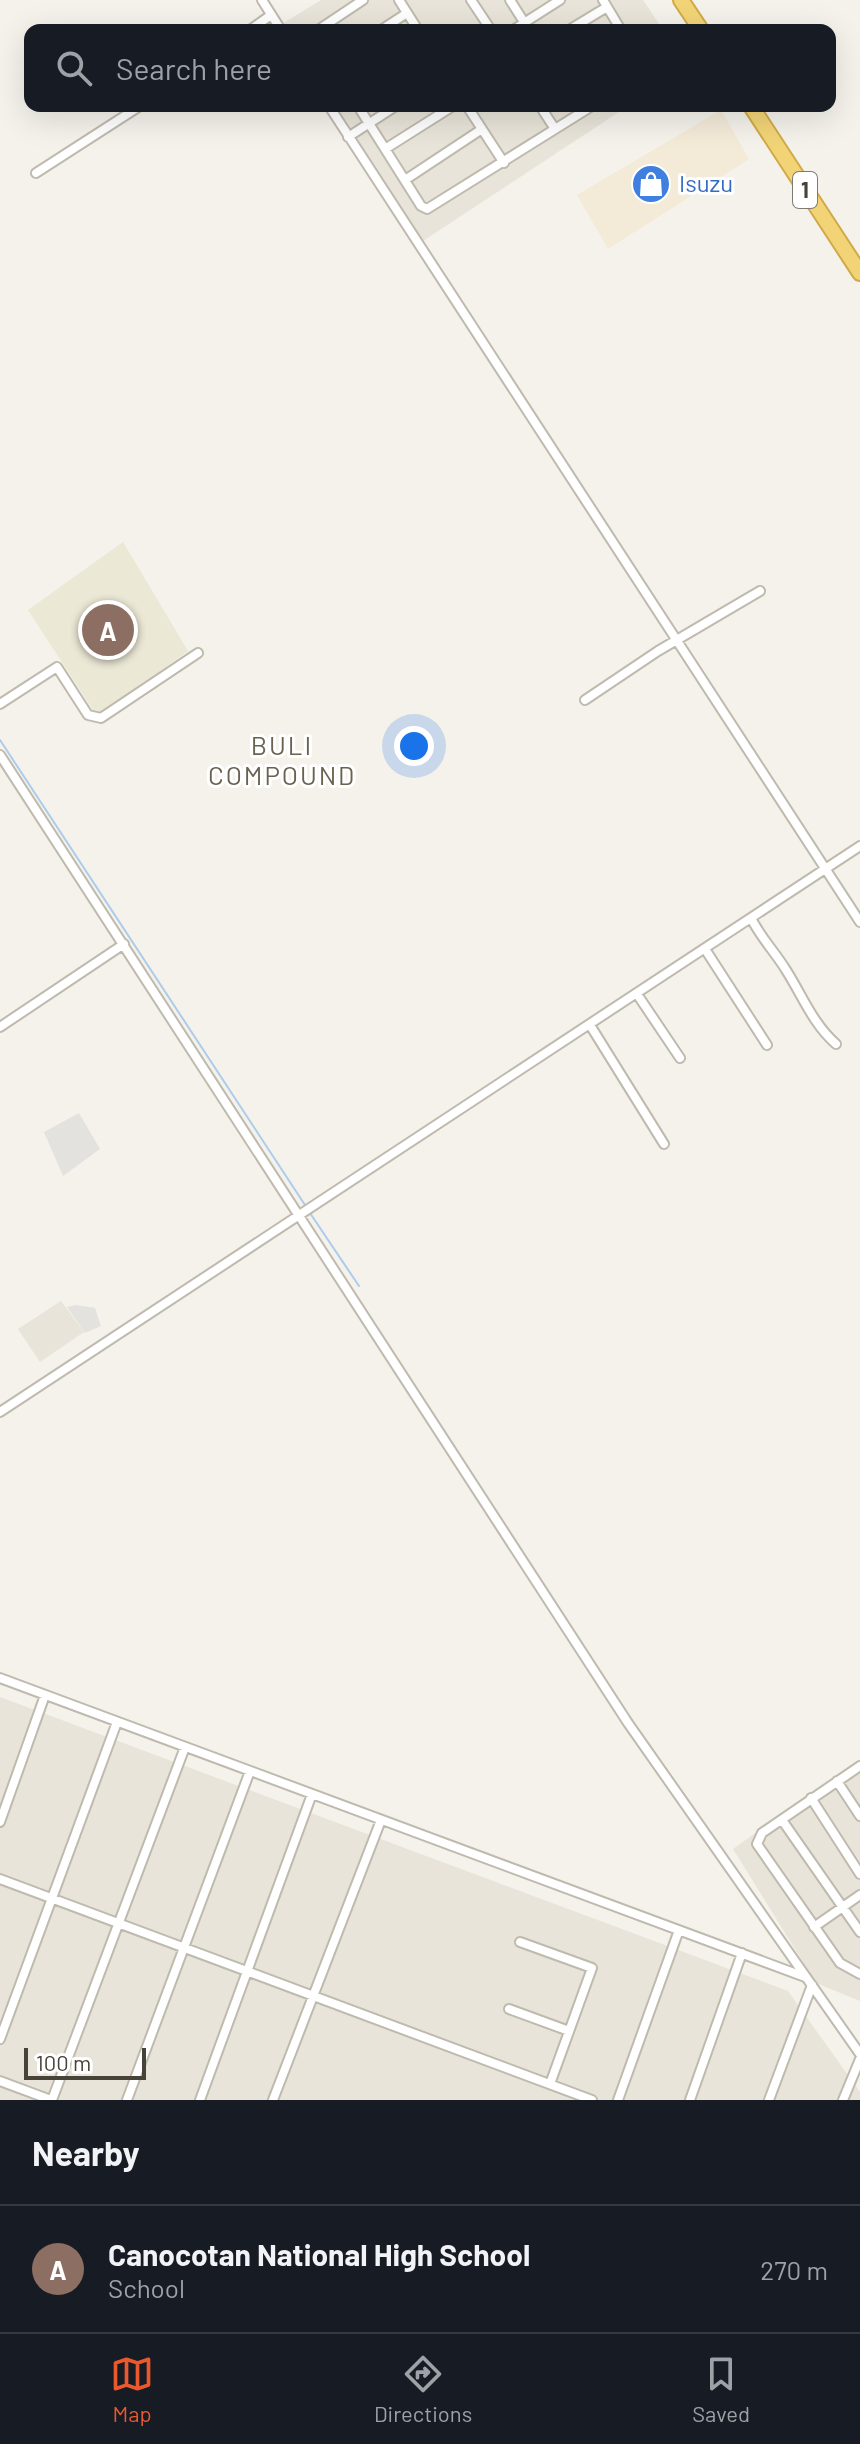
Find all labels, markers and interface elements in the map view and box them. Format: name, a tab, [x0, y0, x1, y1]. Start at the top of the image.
search box	[24, 24, 836, 112]
icon: search	[52, 46, 96, 90]
text: Search here	[116, 50, 272, 86]
shop icon: Isuzu	[630, 163, 672, 205]
place label: Isuzu	[679, 168, 733, 197]
road number: 1	[793, 172, 817, 208]
pin: A	[82, 600, 134, 660]
your location	[394, 726, 434, 766]
district label: BULI COMPOUND	[208, 729, 356, 790]
scale bar	[24, 2044, 146, 2080]
text: 100 m	[36, 2049, 91, 2075]
text: Nearby	[32, 2132, 140, 2173]
text: Canocotan National High School	[108, 2236, 530, 2272]
text: A	[49, 2254, 67, 2285]
text: 270 m	[760, 2254, 828, 2285]
text: School	[108, 2272, 185, 2303]
tab: Map	[110, 2352, 154, 2426]
tab: Directions	[374, 2352, 472, 2426]
tab: Saved	[692, 2352, 750, 2426]

